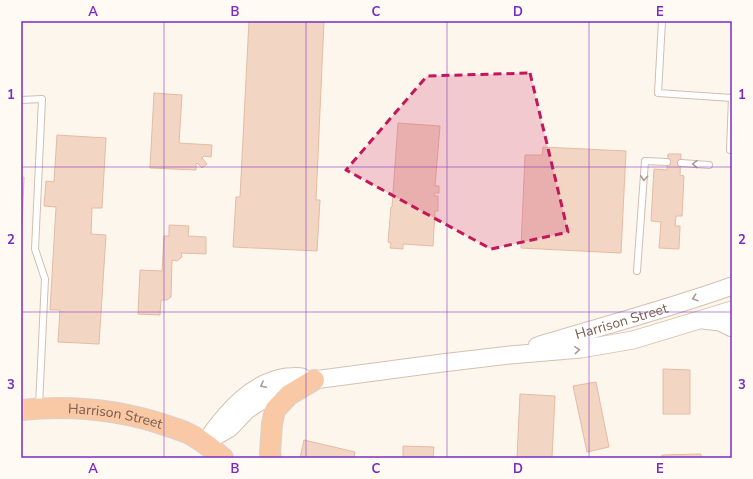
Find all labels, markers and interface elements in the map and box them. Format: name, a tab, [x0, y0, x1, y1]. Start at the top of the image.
text: A	[88, 3, 98, 21]
text: B	[231, 3, 240, 21]
text: C	[372, 3, 381, 21]
text: D	[513, 3, 523, 21]
text: E	[656, 3, 664, 21]
text: 1	[7, 86, 15, 104]
text: 1	[738, 86, 746, 104]
one-way arrow	[692, 160, 698, 168]
one-way arrow	[639, 175, 648, 181]
text: 2	[7, 231, 15, 249]
text: 2	[738, 231, 746, 249]
one-way arrow	[692, 293, 699, 302]
street label: Harrison Street	[573, 299, 670, 344]
one-way arrow	[574, 345, 580, 354]
text: 3	[7, 376, 15, 394]
text: 3	[738, 376, 746, 394]
one-way arrow	[260, 380, 267, 388]
street label: Harrison Street	[68, 399, 165, 434]
text: A	[88, 460, 98, 478]
text: B	[231, 460, 240, 478]
text: C	[372, 460, 381, 478]
text: D	[513, 460, 523, 478]
text: E	[656, 460, 664, 478]

